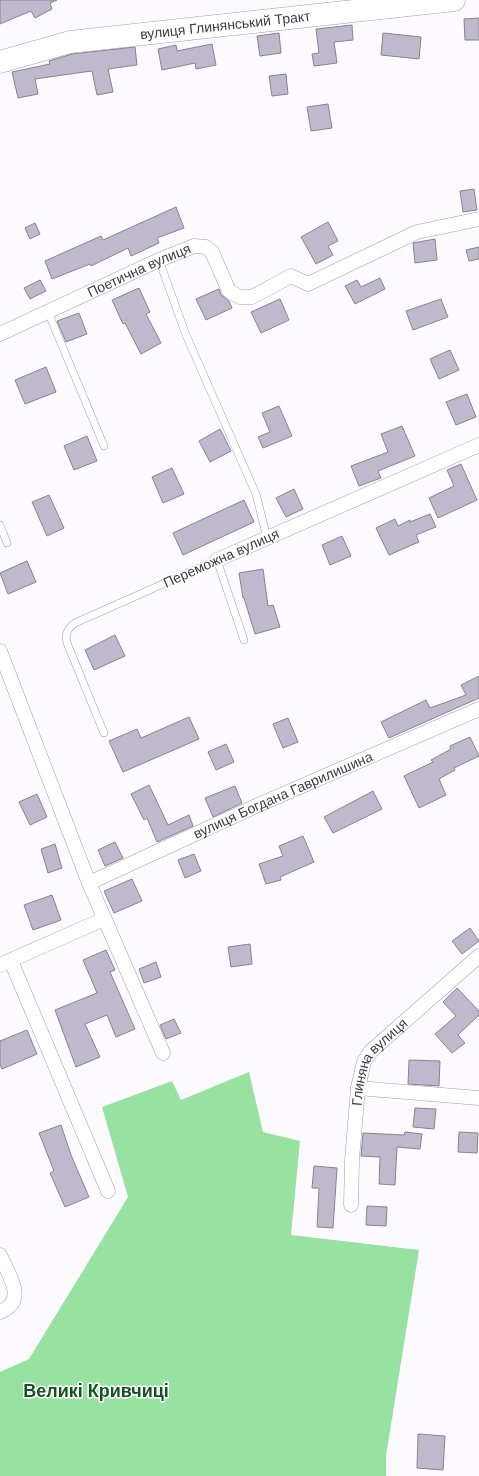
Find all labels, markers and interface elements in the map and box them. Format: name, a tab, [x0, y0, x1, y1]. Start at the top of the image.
street label: вулиця Глинянський Тракт	[139, 8, 312, 42]
street label: Поетична вулиця	[85, 240, 193, 300]
street label: Переможна вулиця	[161, 525, 281, 591]
street label: вулиця Богдана Гаврилишина	[191, 748, 375, 842]
street label: Глиняна вулиця	[349, 1015, 410, 1106]
district label: Великі Кривчиці	[23, 1381, 169, 1401]

